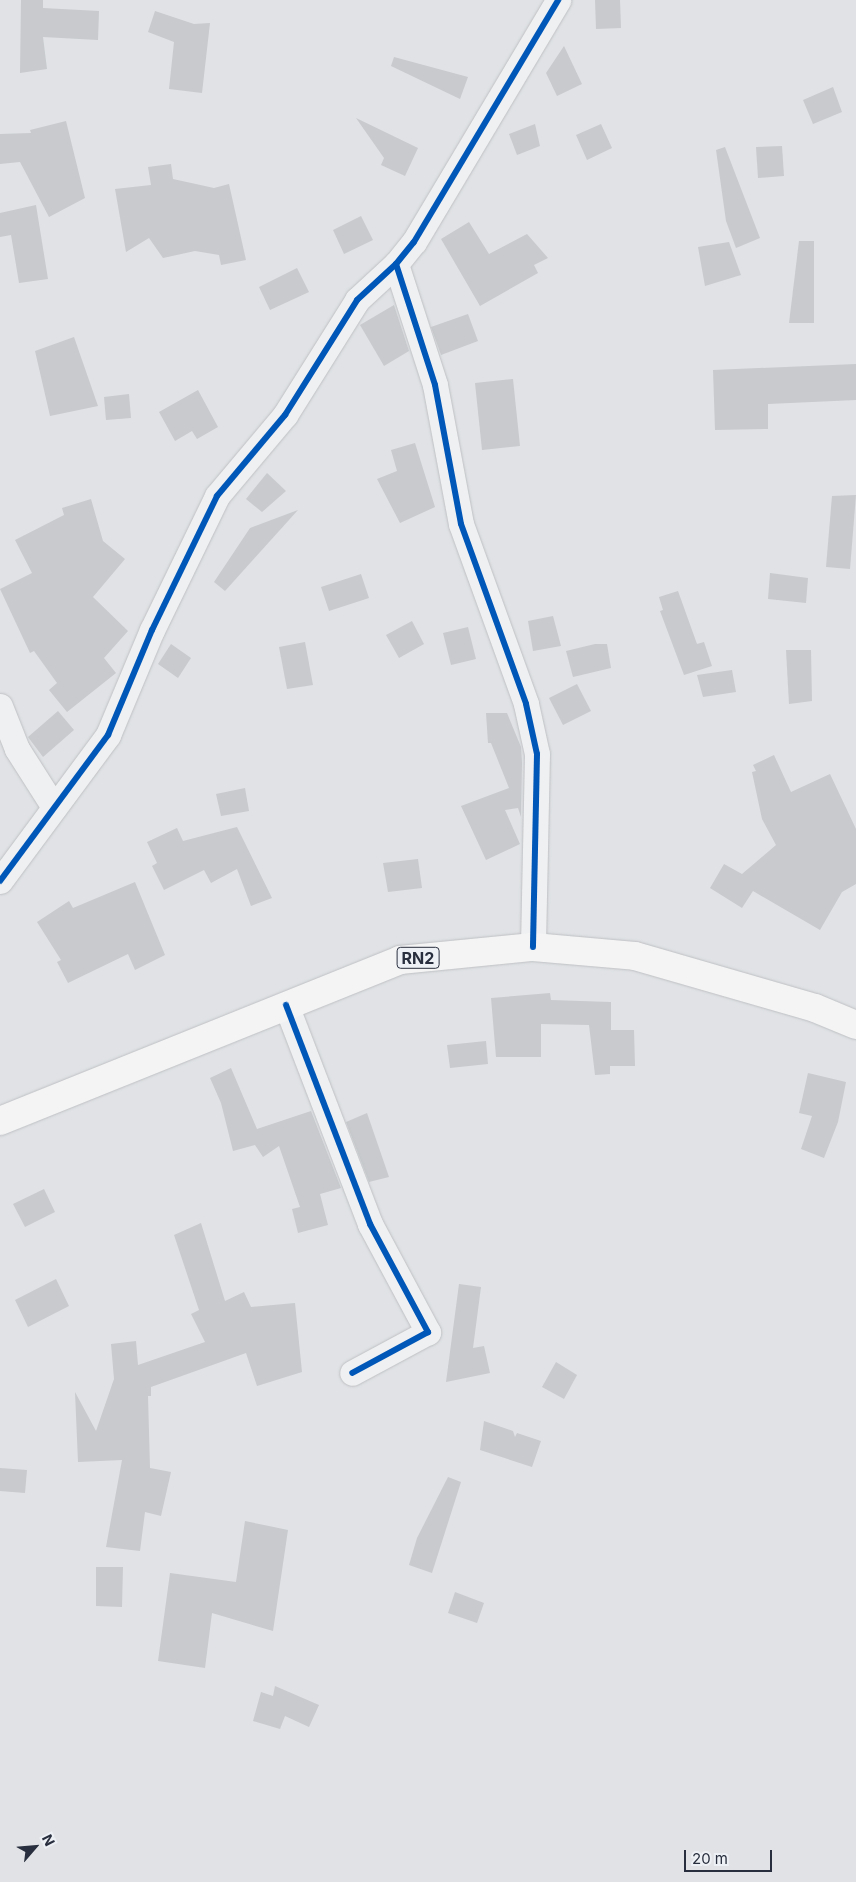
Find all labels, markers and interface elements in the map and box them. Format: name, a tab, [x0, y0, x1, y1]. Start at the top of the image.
road number: RN2	[396, 944, 440, 971]
north arrow	[10, 1822, 60, 1872]
text: N	[39, 1831, 59, 1849]
scale bar	[686, 1840, 774, 1872]
text: 20 m	[692, 1849, 728, 1868]

